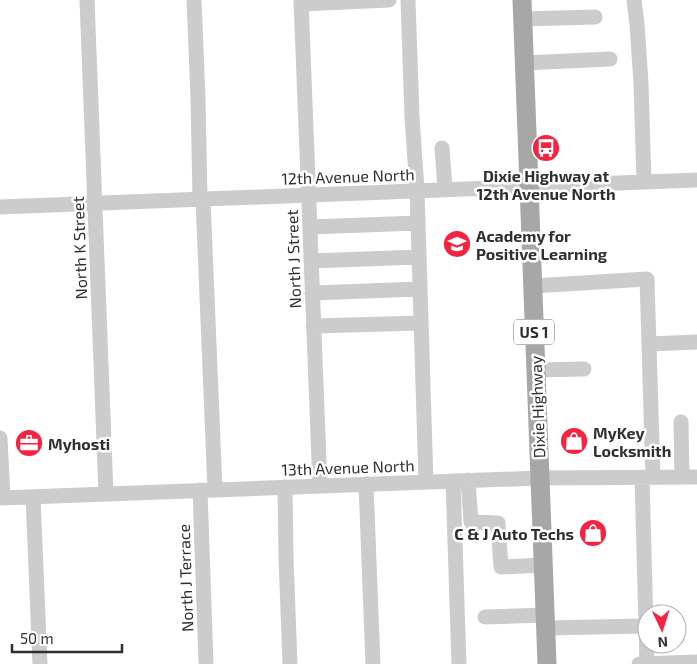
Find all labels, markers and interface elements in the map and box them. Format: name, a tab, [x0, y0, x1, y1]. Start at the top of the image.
bus stop icon: Dixie Highway at 12th Avenue North	[531, 133, 561, 163]
street label: 12th Avenue North	[281, 164, 415, 188]
place label: Dixie Highway at 12th Avenue North	[476, 166, 616, 203]
street label: North K Street	[68, 196, 90, 300]
street label: North J Street	[282, 209, 304, 309]
place label: Academy for Positive Learning	[476, 226, 608, 263]
school or university icon: Academy for Positive Learning	[442, 229, 472, 259]
road number: US 1	[514, 320, 554, 344]
street label: Dixie Highway	[526, 355, 548, 459]
place label: MyKey Locksmith	[593, 423, 671, 460]
shop icon: MyKey Locksmith	[559, 426, 589, 456]
office icon: Myhosti	[14, 428, 44, 458]
place label: Myhosti	[48, 434, 110, 454]
street label: 13th Avenue North	[281, 455, 415, 479]
shop icon: C & J Auto Techs	[578, 518, 608, 548]
street label: North J Terrace	[174, 524, 196, 632]
place label: C & J Auto Techs	[454, 524, 574, 543]
north arrow	[637, 604, 687, 654]
scale bar	[12, 622, 122, 654]
text: 50 m	[20, 629, 54, 647]
text: N	[657, 634, 669, 651]

